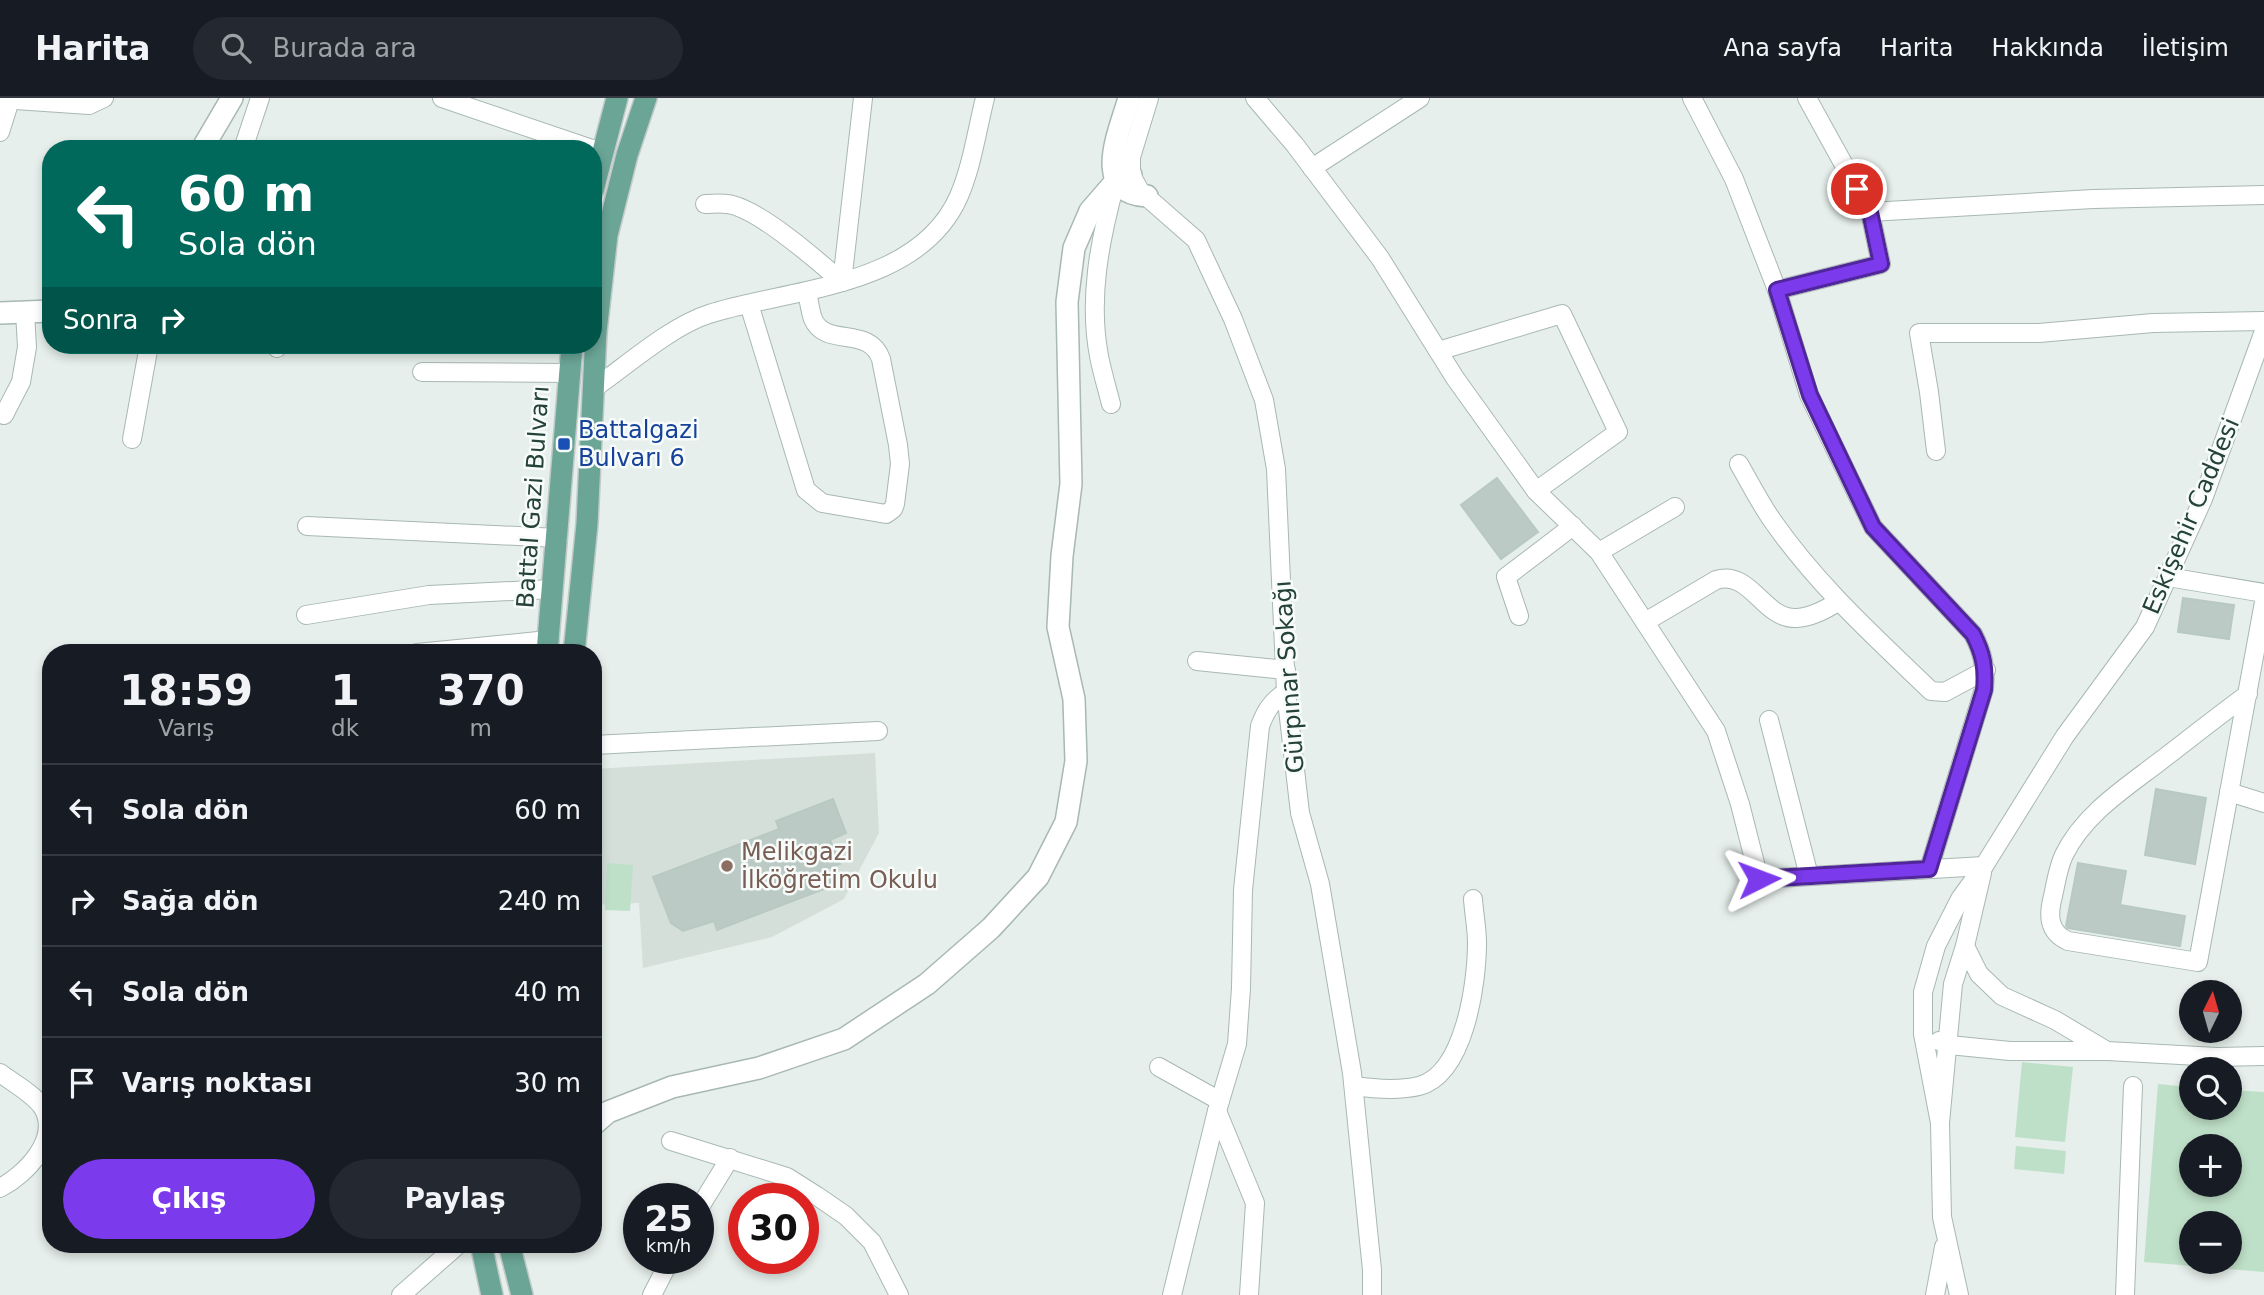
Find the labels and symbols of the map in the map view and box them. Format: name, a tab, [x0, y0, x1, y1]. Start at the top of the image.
pin	[1827, 159, 1887, 219]
street label: Battal Gazi Bulvarı	[511, 385, 555, 609]
street label: Eskişehir Caddesi	[2137, 414, 2245, 618]
place label: Battalgazi Bulvarı 6	[578, 416, 699, 472]
marker: Battalgazi Bulvarı 6	[556, 436, 572, 452]
street label: Gürpınar Sokağı	[1268, 580, 1310, 774]
place label: Melikgazi İlköğretim Okulu	[741, 838, 938, 894]
position arrow	[1722, 842, 1796, 916]
marker: Melikgazi İlköğretim Okulu	[719, 858, 735, 874]
north arrow	[2179, 980, 2242, 1043]
speed limit sign: 30	[728, 1183, 819, 1274]

